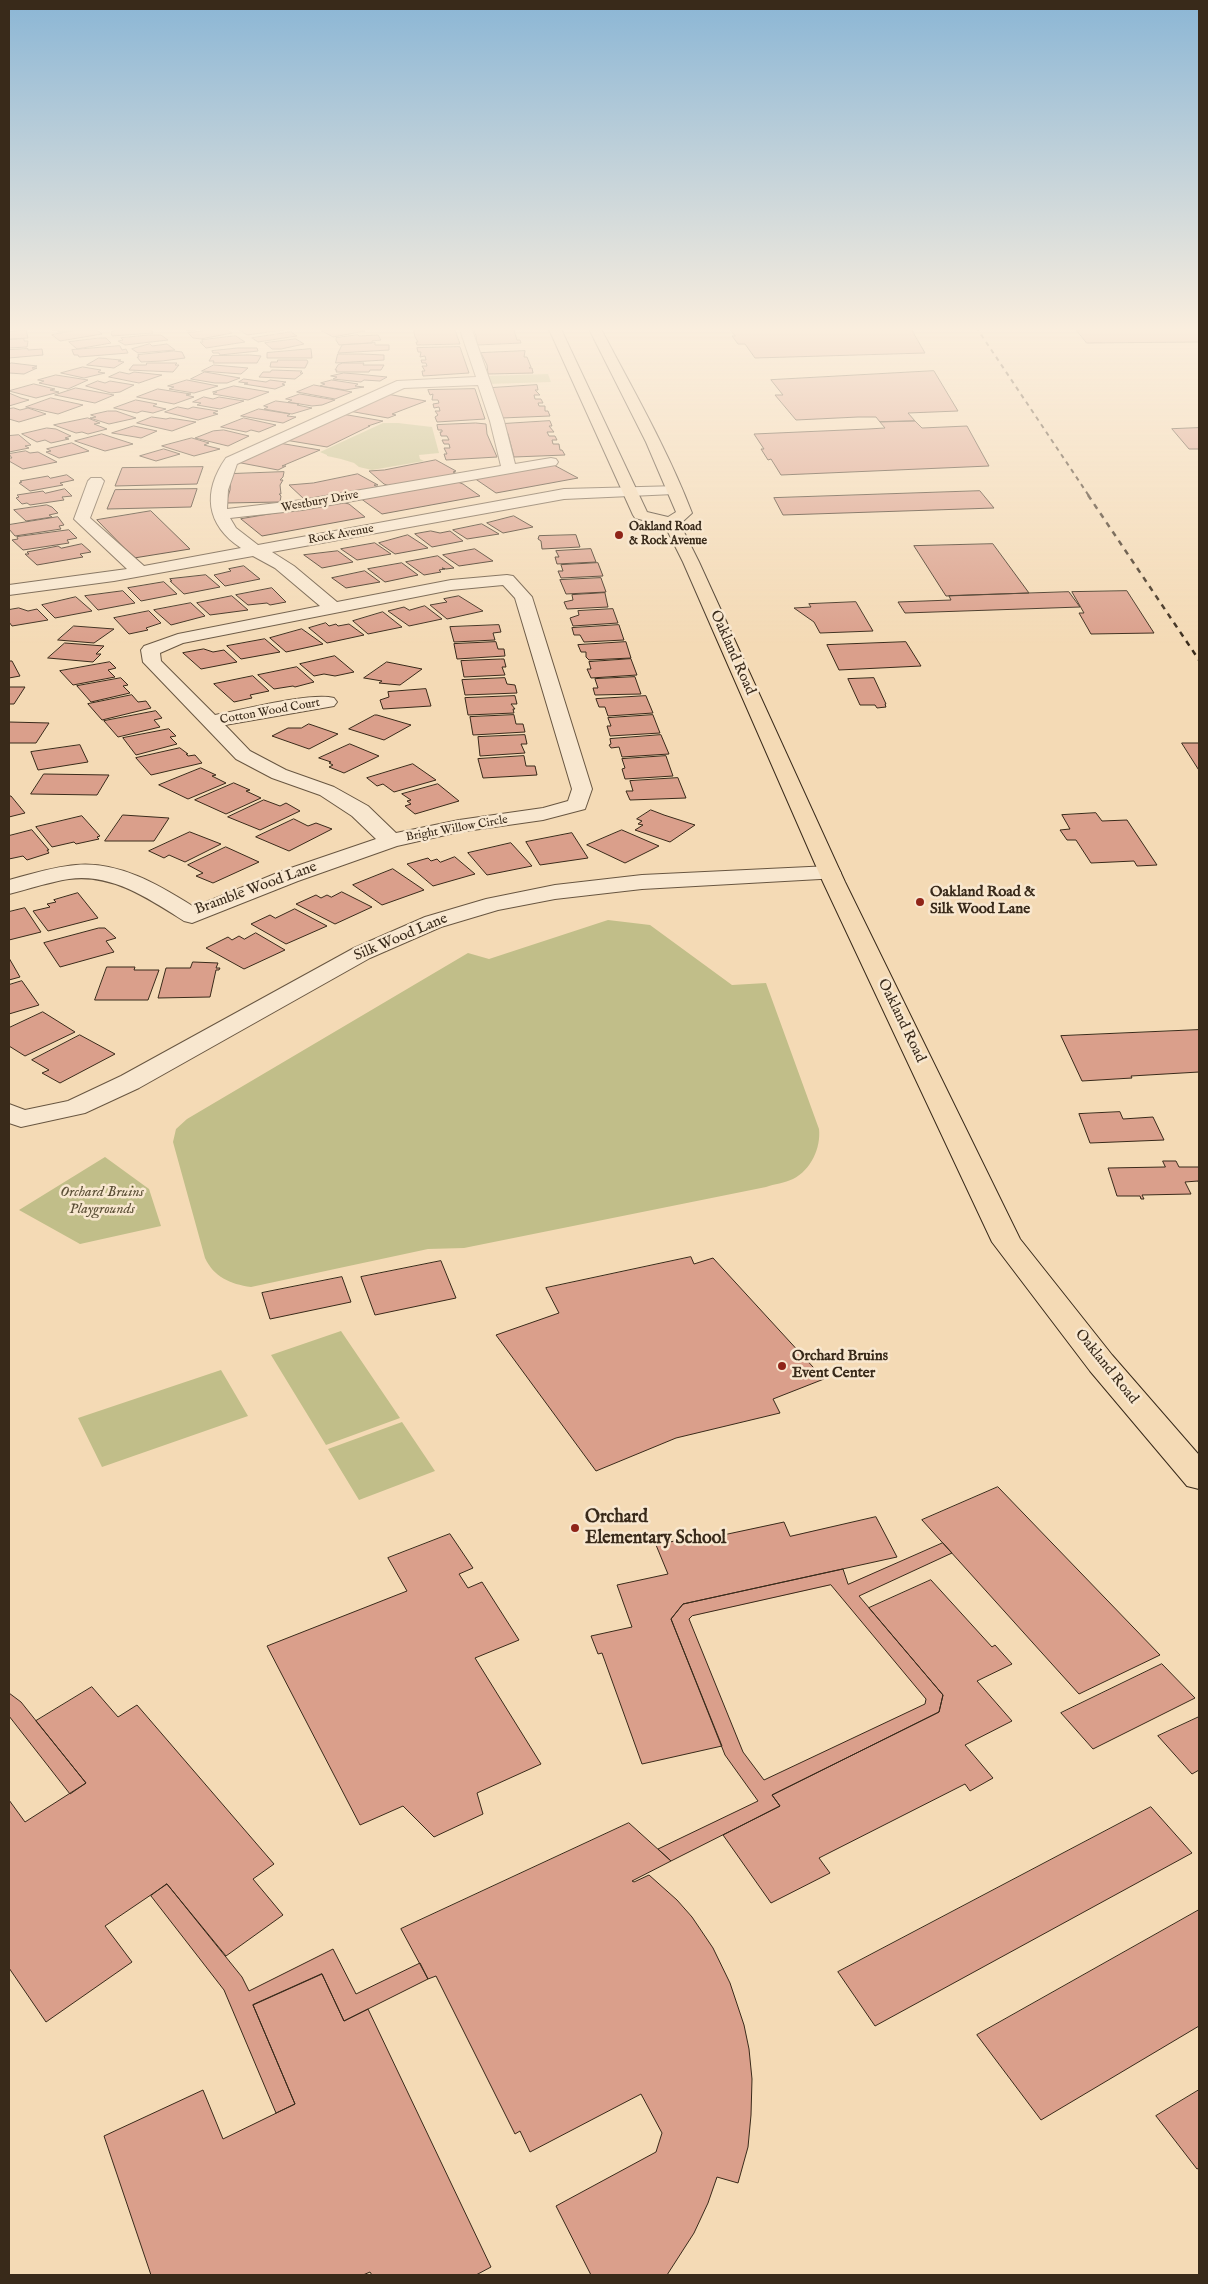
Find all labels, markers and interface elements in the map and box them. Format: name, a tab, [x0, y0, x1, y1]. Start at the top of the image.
street label: Westbury Drive	[280, 488, 360, 516]
place label: Oakland Road & Rock Avenue	[629, 521, 707, 549]
street label: Rock Avenue	[307, 522, 375, 548]
marker: Oakland Road & Rock Avenue	[613, 529, 625, 541]
street label: Oakland Road	[705, 608, 759, 698]
street label: Cotton Wood Court	[219, 696, 321, 728]
street label: Bright Willow Circle	[405, 813, 509, 845]
street label: Bramble Wood Lane	[193, 859, 319, 919]
place label: Oakland Road & Silk Wood Lane	[930, 884, 1035, 919]
marker: Oakland Road & Silk Wood Lane	[914, 896, 926, 908]
street label: Silk Wood Lane	[351, 910, 451, 966]
street label: Oakland Road	[873, 976, 929, 1066]
park label: Orchard Bruins Playgrounds	[60, 1184, 144, 1219]
street label: Oakland Road	[1070, 1326, 1142, 1408]
place label: Orchard Bruins Event Center	[792, 1348, 888, 1383]
marker: Orchard Bruins Event Center	[776, 1360, 788, 1372]
place label: Orchard Elementary School	[585, 1507, 726, 1550]
marker: Orchard Elementary School	[569, 1522, 581, 1534]

